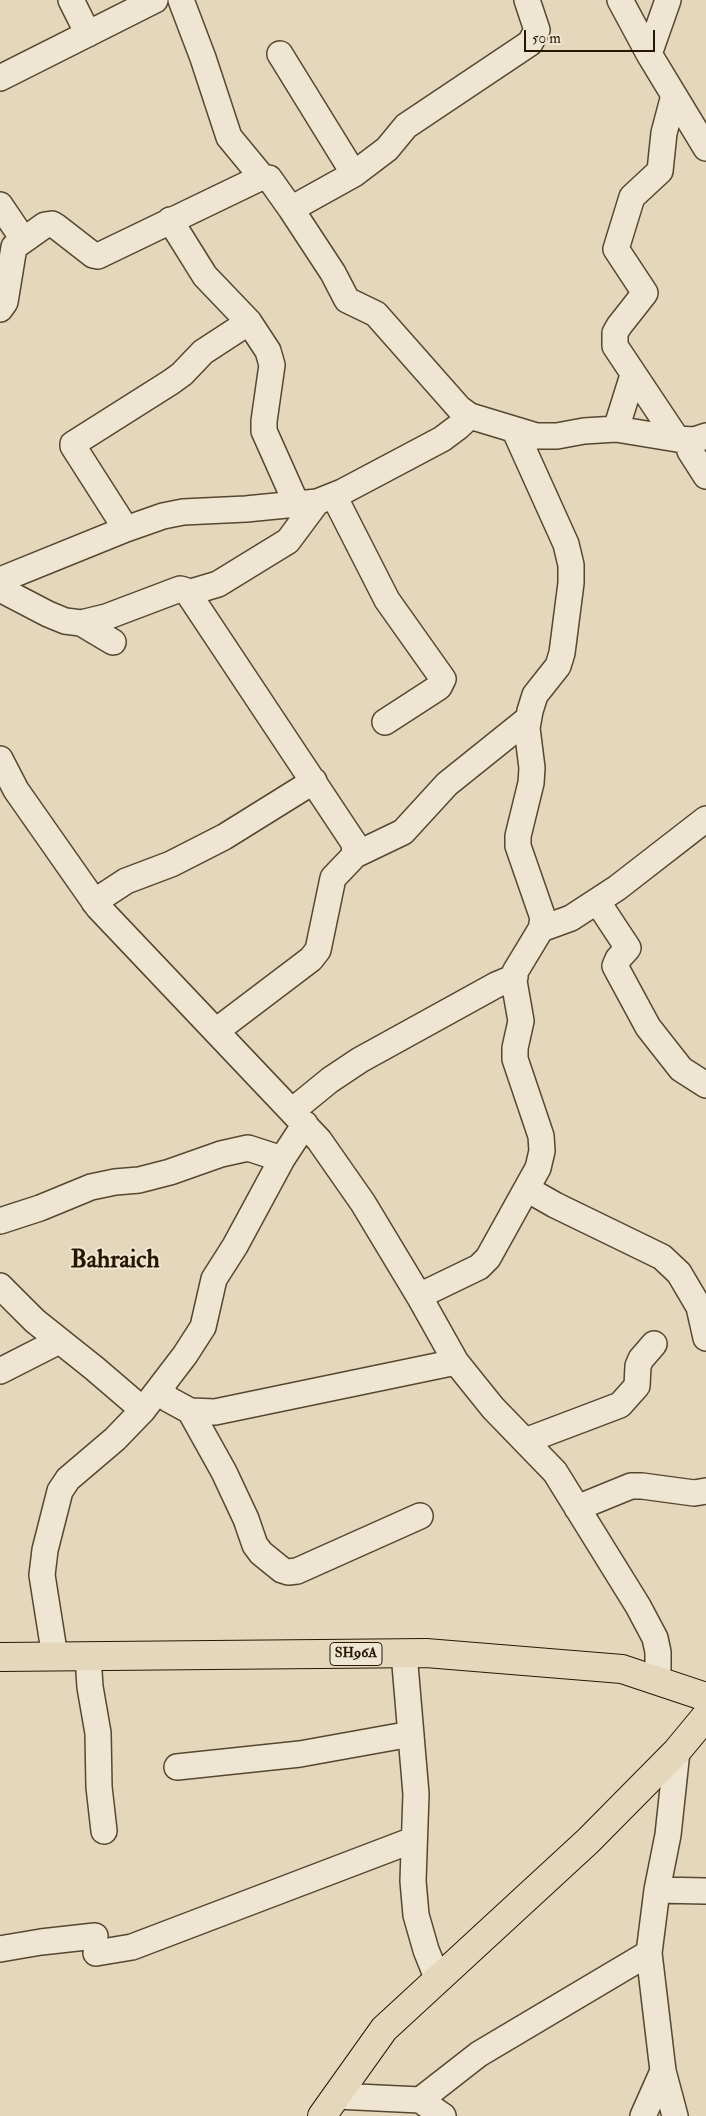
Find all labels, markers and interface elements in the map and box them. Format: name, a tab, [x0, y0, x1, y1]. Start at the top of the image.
scale bar	[526, 20, 657, 52]
text: 50 m	[532, 29, 561, 48]
district label: Bahraich	[70, 1247, 160, 1277]
road number: SH96A	[330, 1642, 382, 1666]

